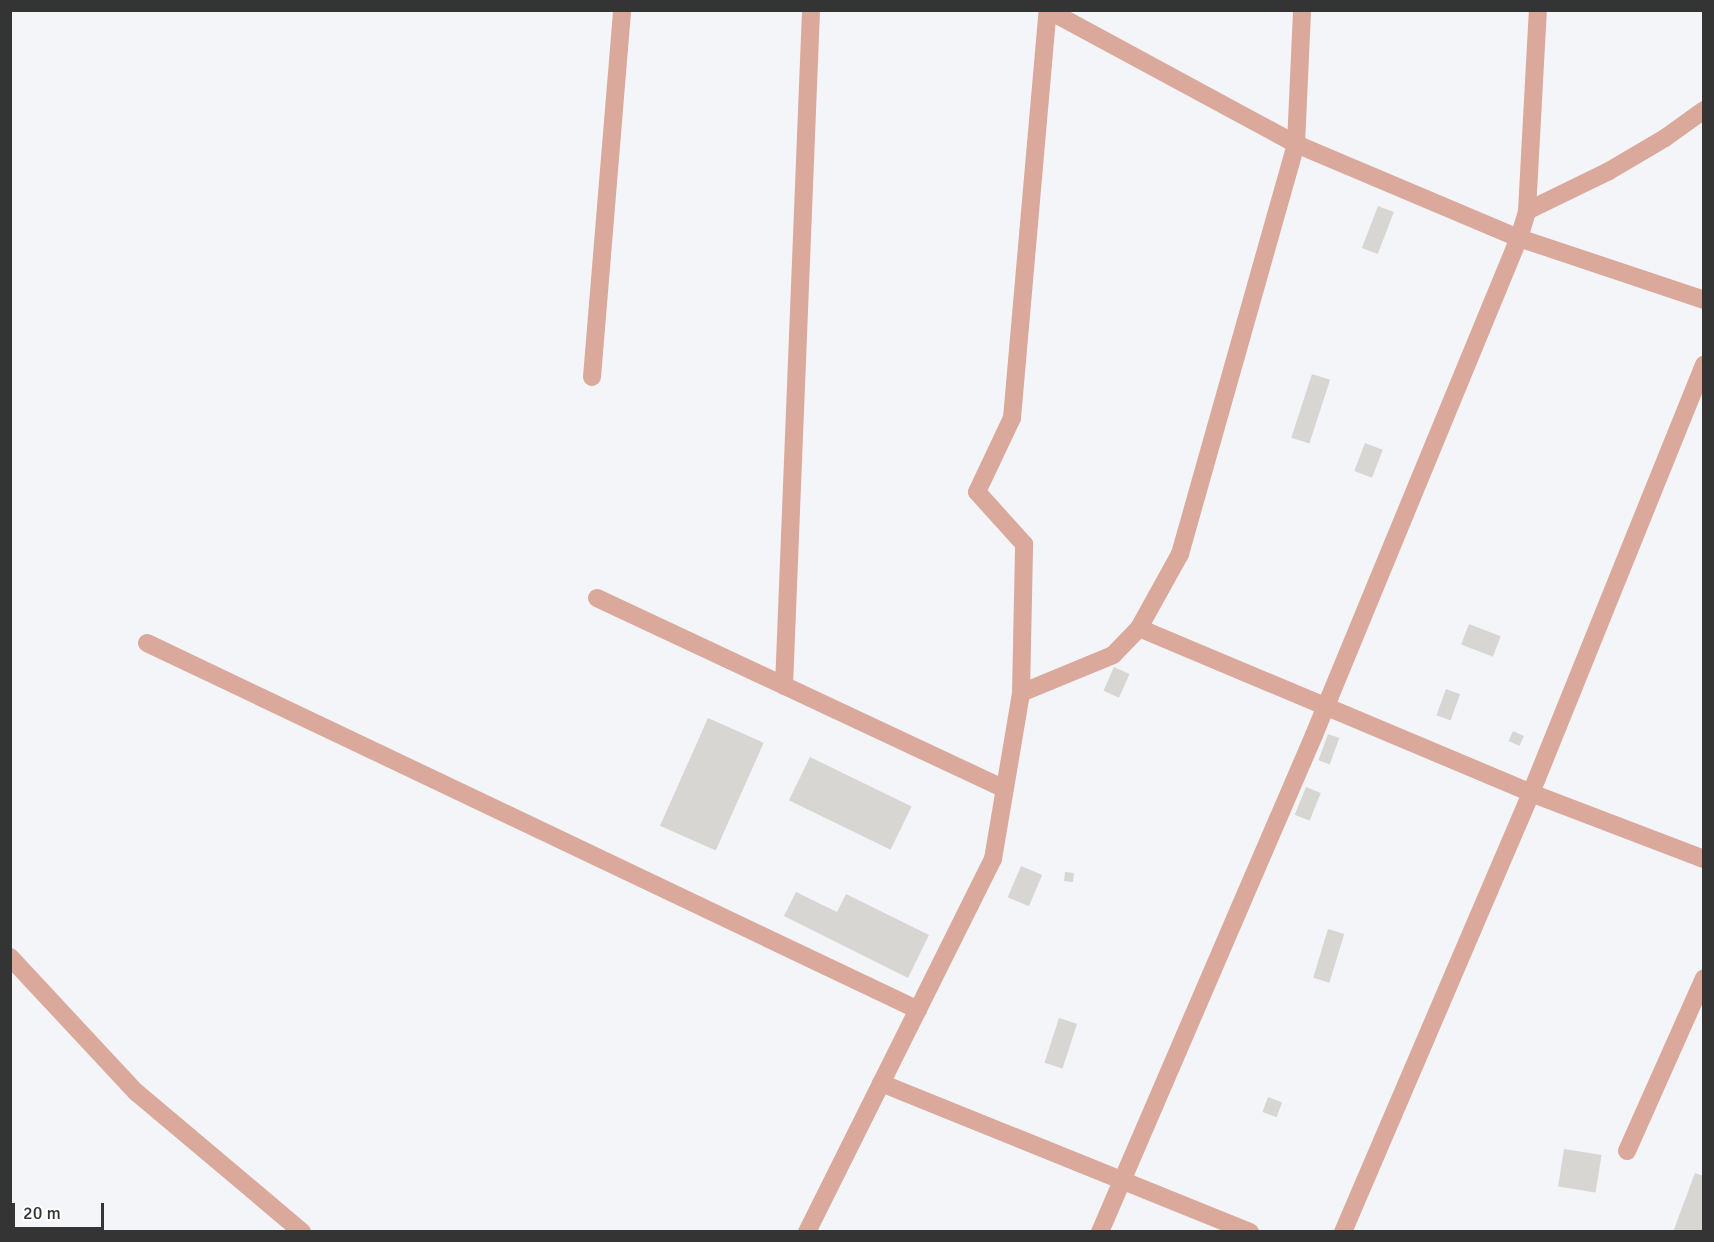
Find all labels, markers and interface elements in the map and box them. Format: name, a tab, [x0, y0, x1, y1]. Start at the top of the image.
scale bar	[15, 1191, 106, 1229]
text: 20 m	[23, 1202, 61, 1224]

